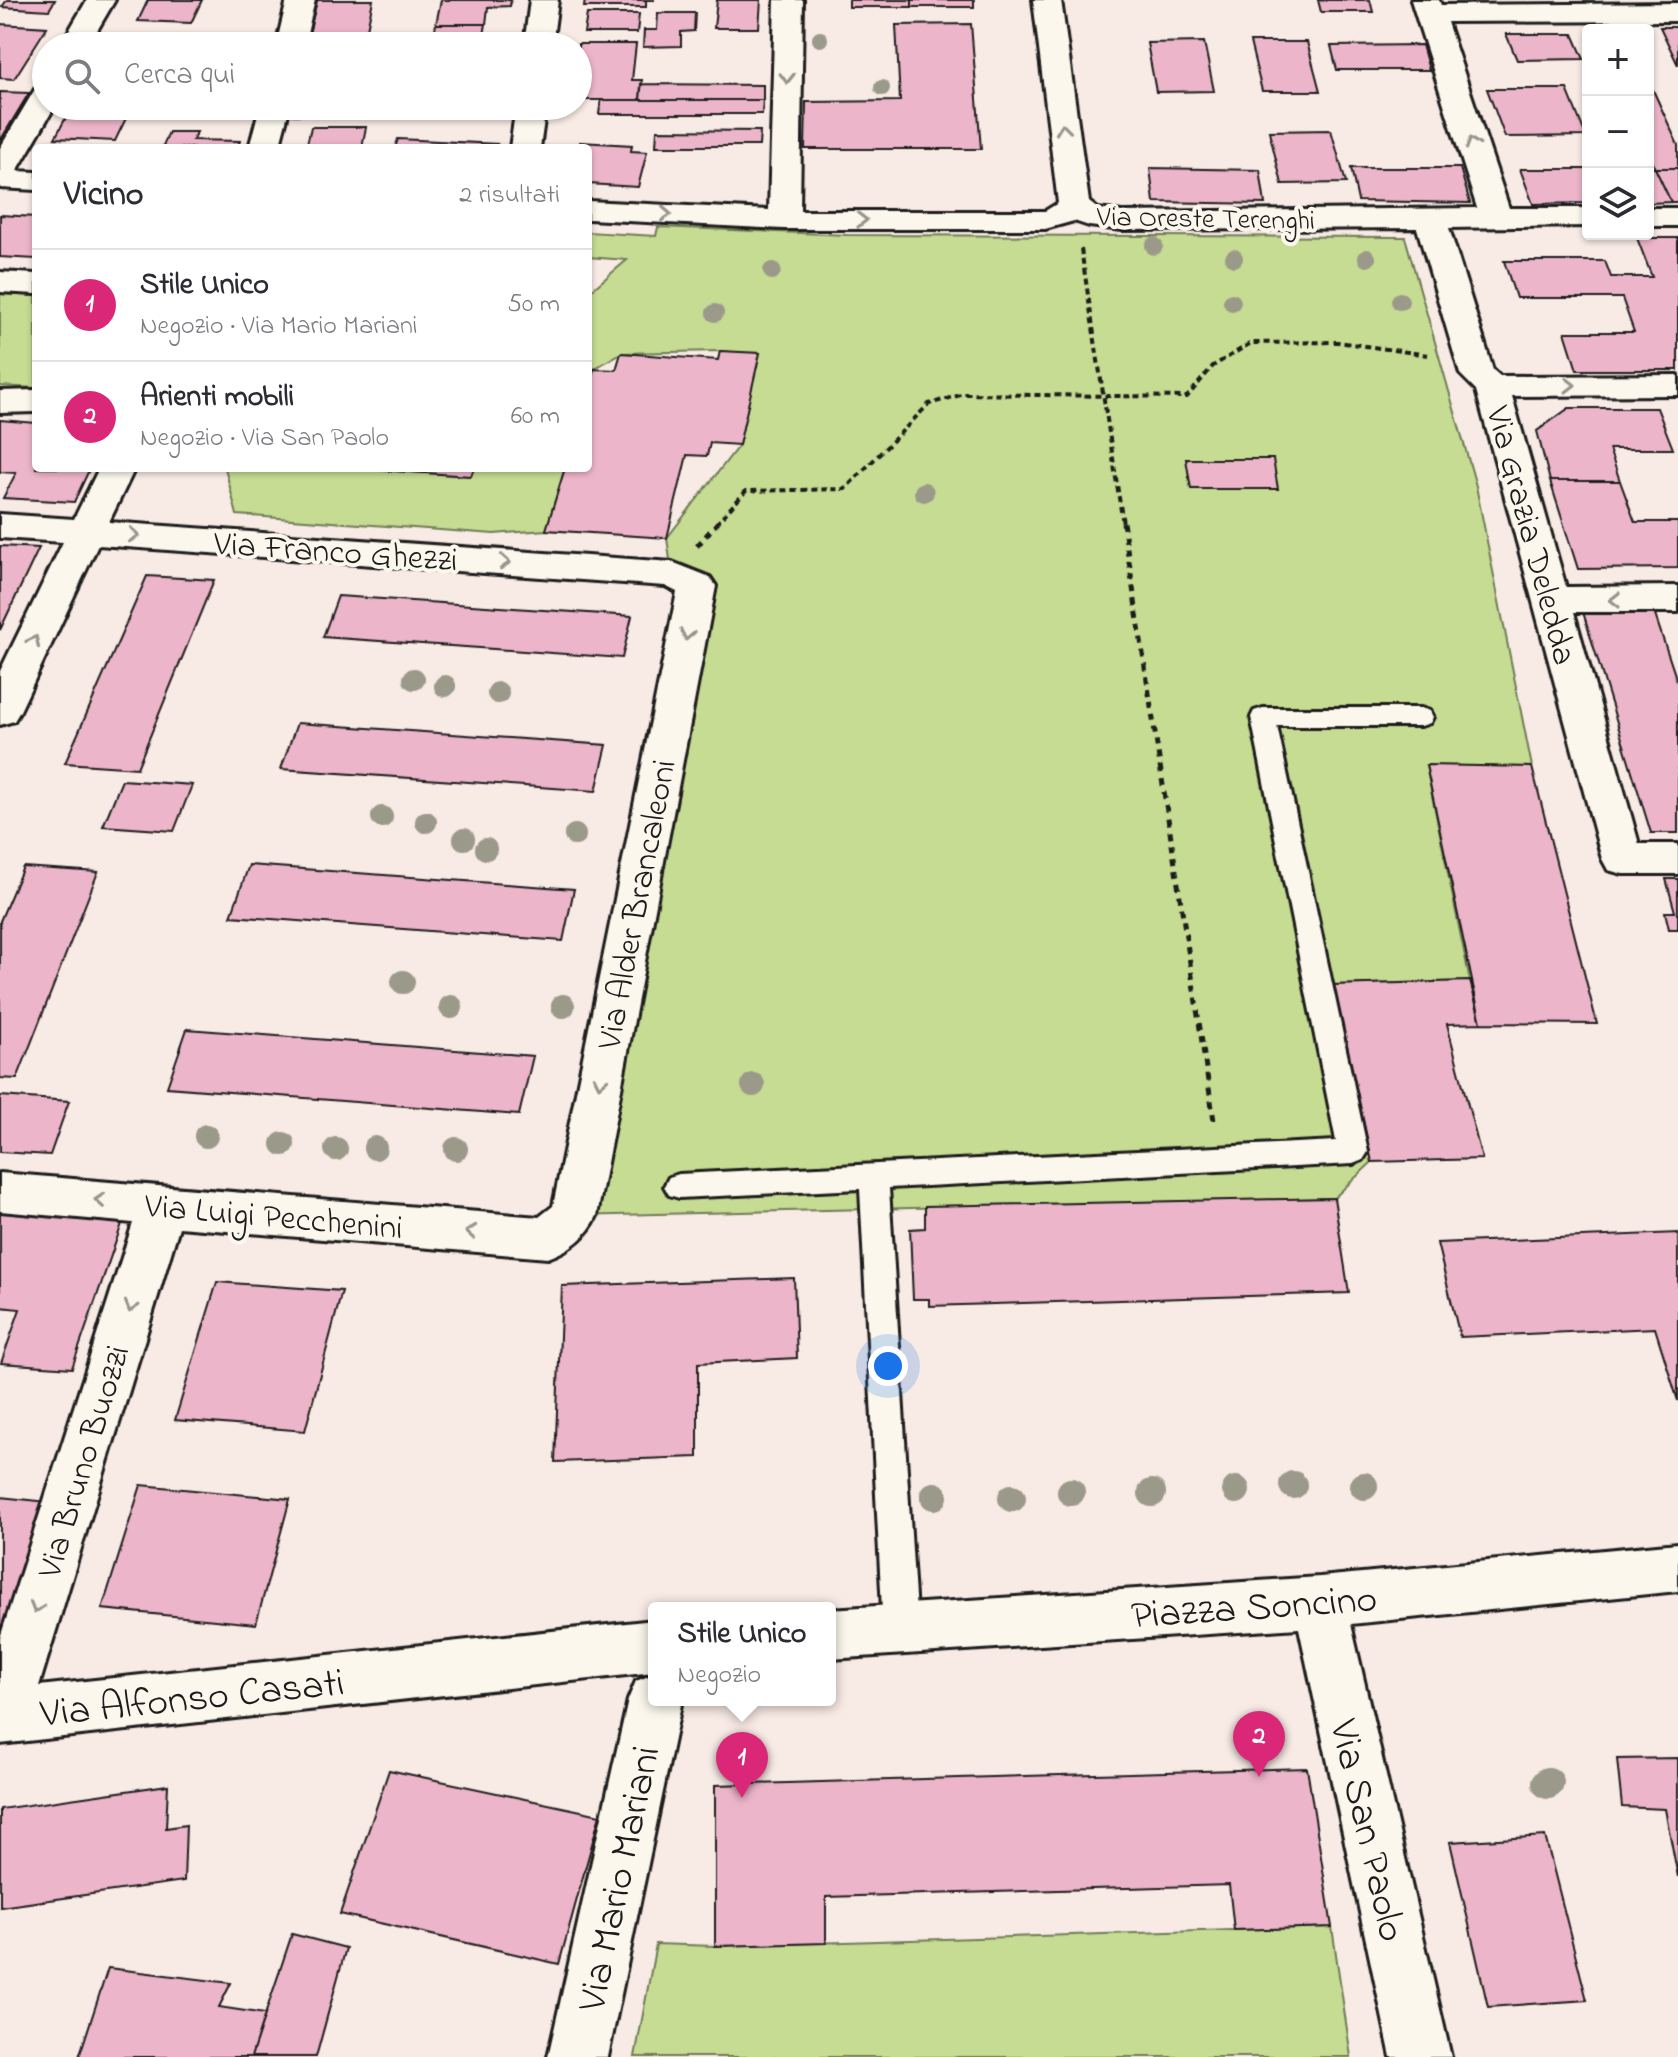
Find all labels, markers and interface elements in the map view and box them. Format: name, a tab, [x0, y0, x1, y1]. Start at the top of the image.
map controls	[1582, 24, 1654, 240]
button: +	[1582, 24, 1654, 96]
search box	[32, 32, 592, 120]
icon: search	[60, 54, 104, 98]
text: Cerca qui	[124, 54, 235, 98]
one-way arrow	[778, 72, 796, 85]
button: −	[1582, 96, 1654, 168]
one-way arrow	[1055, 122, 1072, 135]
one-way arrow	[1465, 137, 1481, 150]
button: layers	[1582, 168, 1654, 240]
text: Vicino	[64, 171, 143, 221]
text: 2 risultati	[459, 177, 560, 215]
street label: Via Oreste Terenghi	[1096, 198, 1315, 243]
one-way arrow	[660, 205, 673, 222]
one-way arrow	[856, 211, 869, 229]
text: Stile Unico	[140, 264, 269, 308]
text: 1	[86, 286, 94, 324]
text: 50 m	[507, 286, 560, 324]
text: Negozio · Via Mario Mariani	[140, 308, 417, 346]
text: Arienti mobili	[140, 376, 294, 420]
one-way arrow	[1564, 376, 1577, 394]
text: 2	[84, 398, 96, 436]
text: 60 m	[511, 398, 560, 436]
street label: Via Grazia Deledda	[1470, 400, 1588, 671]
text: Negozio · Via San Paolo	[140, 420, 389, 458]
street label: Via Franco Ghezzi	[211, 520, 459, 587]
one-way arrow	[128, 527, 141, 544]
one-way arrow	[499, 553, 512, 570]
one-way arrow	[1608, 591, 1621, 609]
one-way arrow	[680, 628, 697, 642]
one-way arrow	[24, 634, 40, 649]
street label: Via Alder Brancaleoni	[586, 756, 692, 1055]
one-way arrow	[592, 1075, 609, 1089]
street label: Via Luigi Pecchenini	[142, 1183, 405, 1255]
one-way arrow	[93, 1192, 106, 1209]
one-way arrow	[464, 1223, 477, 1240]
one-way arrow	[124, 1299, 140, 1313]
street label: Via Bruno Buozzi	[26, 1340, 145, 1586]
your location	[868, 1346, 908, 1386]
street label: Piazza Soncino	[1129, 1571, 1379, 1648]
one-way arrow	[29, 1600, 45, 1614]
popup	[648, 1602, 836, 1706]
text: Stile Unico	[678, 1613, 806, 1657]
street label: Via Alfonso Casati	[37, 1655, 347, 1746]
text: Negozio	[678, 1657, 761, 1695]
pin: 2	[1233, 1711, 1285, 1777]
street label: Via San Paolo	[1311, 1713, 1420, 1948]
pin: 1	[716, 1732, 768, 1798]
street label: Via Mario Mariani	[564, 1741, 678, 2018]

